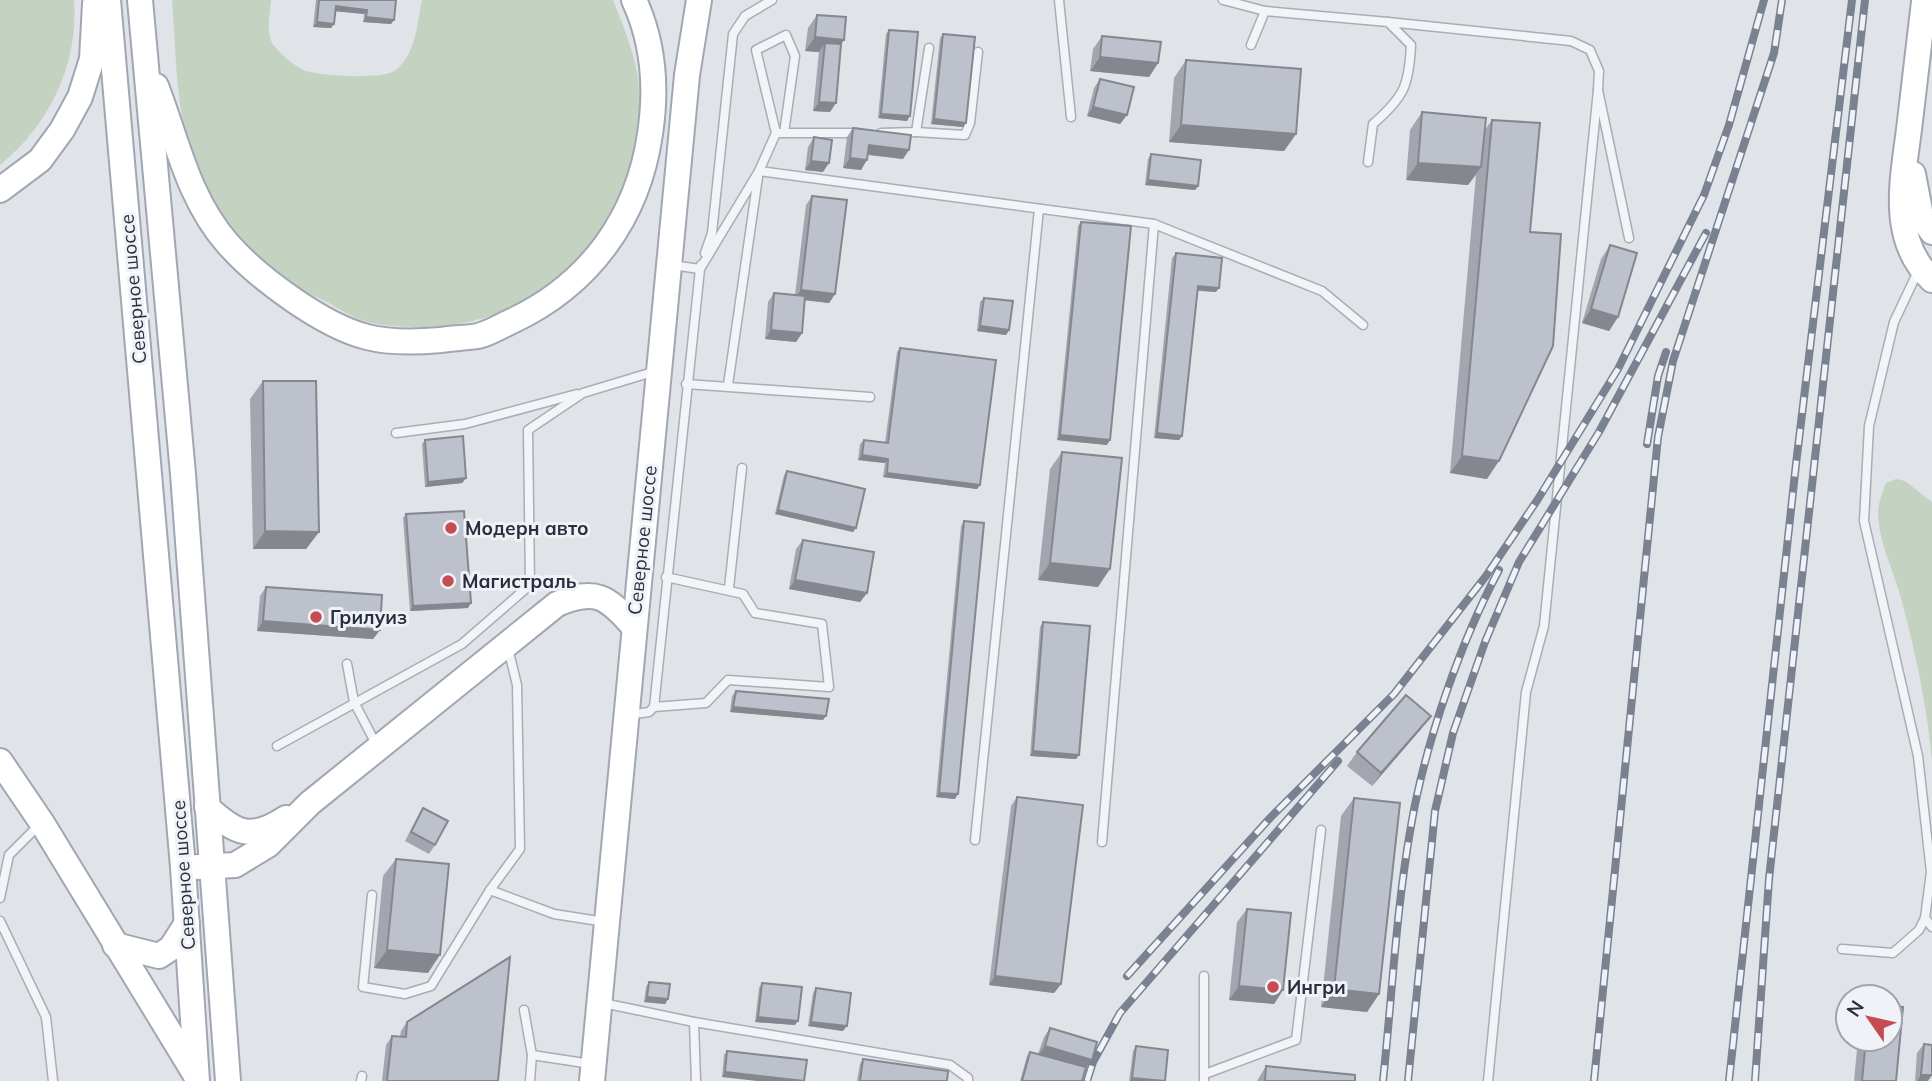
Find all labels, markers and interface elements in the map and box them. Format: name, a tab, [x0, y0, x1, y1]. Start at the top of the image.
street label: Северное шоссе	[114, 213, 152, 365]
street label: Северное шоссе	[622, 464, 662, 616]
place label: Модерн авто	[465, 516, 589, 540]
marker: Модерн авто	[443, 520, 459, 536]
place label: Магистраль	[462, 569, 577, 593]
marker: Магистраль	[440, 573, 456, 589]
place label: Грилуиз	[330, 605, 407, 629]
marker: Грилуиз	[308, 609, 324, 625]
street label: Северное шоссе	[166, 799, 200, 951]
place label: Ингри	[1287, 975, 1346, 999]
marker: Ингри	[1265, 979, 1281, 995]
north arrow	[1834, 983, 1904, 1053]
text: N	[1841, 996, 1869, 1021]

